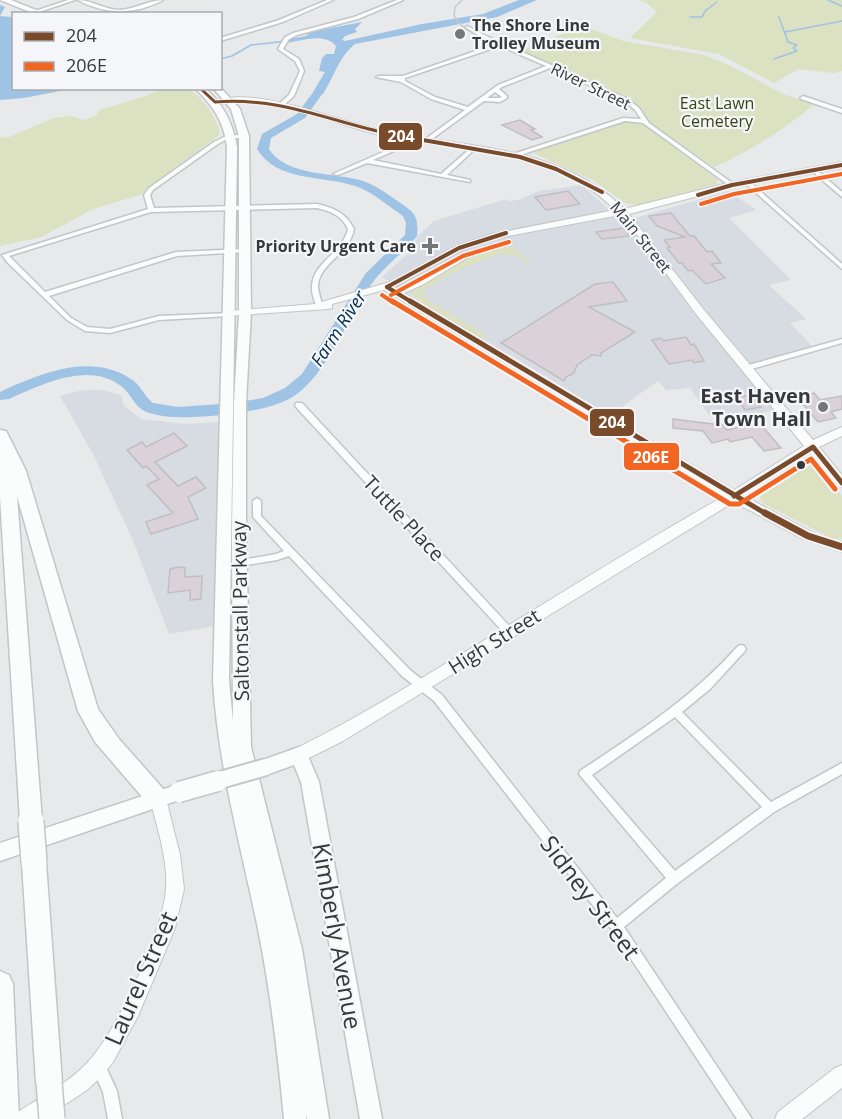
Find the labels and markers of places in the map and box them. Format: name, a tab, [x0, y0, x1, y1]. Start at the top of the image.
place label: The Shore Line Trolley Museum	[472, 14, 600, 54]
marker: The Shore Line Trolley Museum	[453, 27, 467, 41]
place label: Priority Urgent Care	[256, 235, 416, 257]
marker: Priority Urgent Care	[421, 237, 439, 255]
place label: East Haven Town Hall	[700, 382, 811, 432]
marker: East Haven Town Hall	[816, 400, 830, 414]
unlabelled marker	[795, 459, 807, 471]

